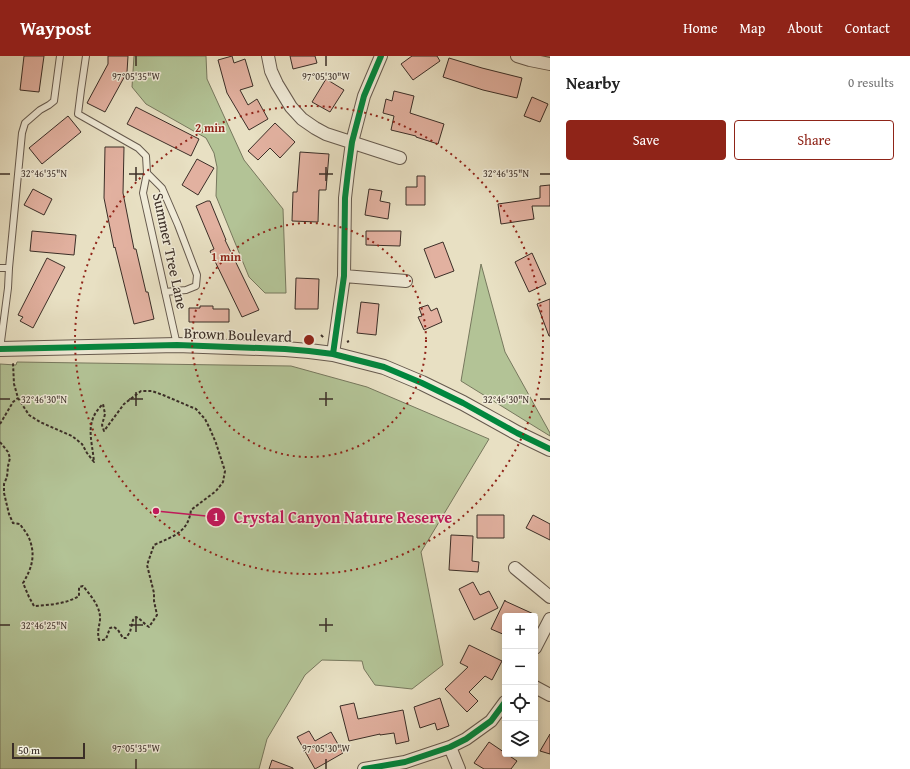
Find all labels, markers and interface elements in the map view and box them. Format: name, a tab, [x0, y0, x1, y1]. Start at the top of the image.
text: Waypost	[20, 14, 91, 42]
text: Home	[683, 18, 718, 38]
text: Map	[740, 18, 765, 38]
text: About	[787, 18, 823, 38]
text: Contact	[845, 18, 890, 38]
text: 97°05'35"W	[112, 69, 160, 84]
text: 97°05'30"W	[302, 69, 350, 84]
text: Nearby	[566, 70, 620, 95]
text: 0 results	[848, 73, 894, 92]
text: 2 min	[195, 119, 225, 136]
button: Save	[566, 120, 726, 160]
button: Share	[734, 120, 894, 160]
text: 32°46'35"N	[21, 166, 67, 181]
text: 32°46'35"N	[483, 166, 529, 181]
street label: Summer Tree Lane	[148, 191, 193, 311]
text: 1 min	[211, 248, 241, 265]
street label: Brown Boulevard	[184, 322, 292, 347]
centre of rings	[302, 333, 316, 347]
text: 32°46'30"N	[21, 392, 67, 407]
text: 32°46'30"N	[483, 392, 529, 407]
callout: Crystal Canyon Nature Reserve	[206, 503, 461, 531]
text: Crystal Canyon Nature Reserve	[234, 505, 452, 529]
text: 1	[213, 508, 219, 525]
map controls	[502, 613, 538, 757]
button: +	[502, 613, 538, 649]
text: 32°46'25"N	[21, 618, 67, 633]
button: −	[502, 649, 538, 685]
button: locate	[502, 685, 538, 721]
button: layers	[502, 721, 538, 757]
scale bar	[12, 741, 85, 760]
text: 97°05'35"W	[112, 741, 160, 756]
text: 97°05'30"W	[302, 741, 350, 756]
text: 50 m	[18, 742, 40, 758]

